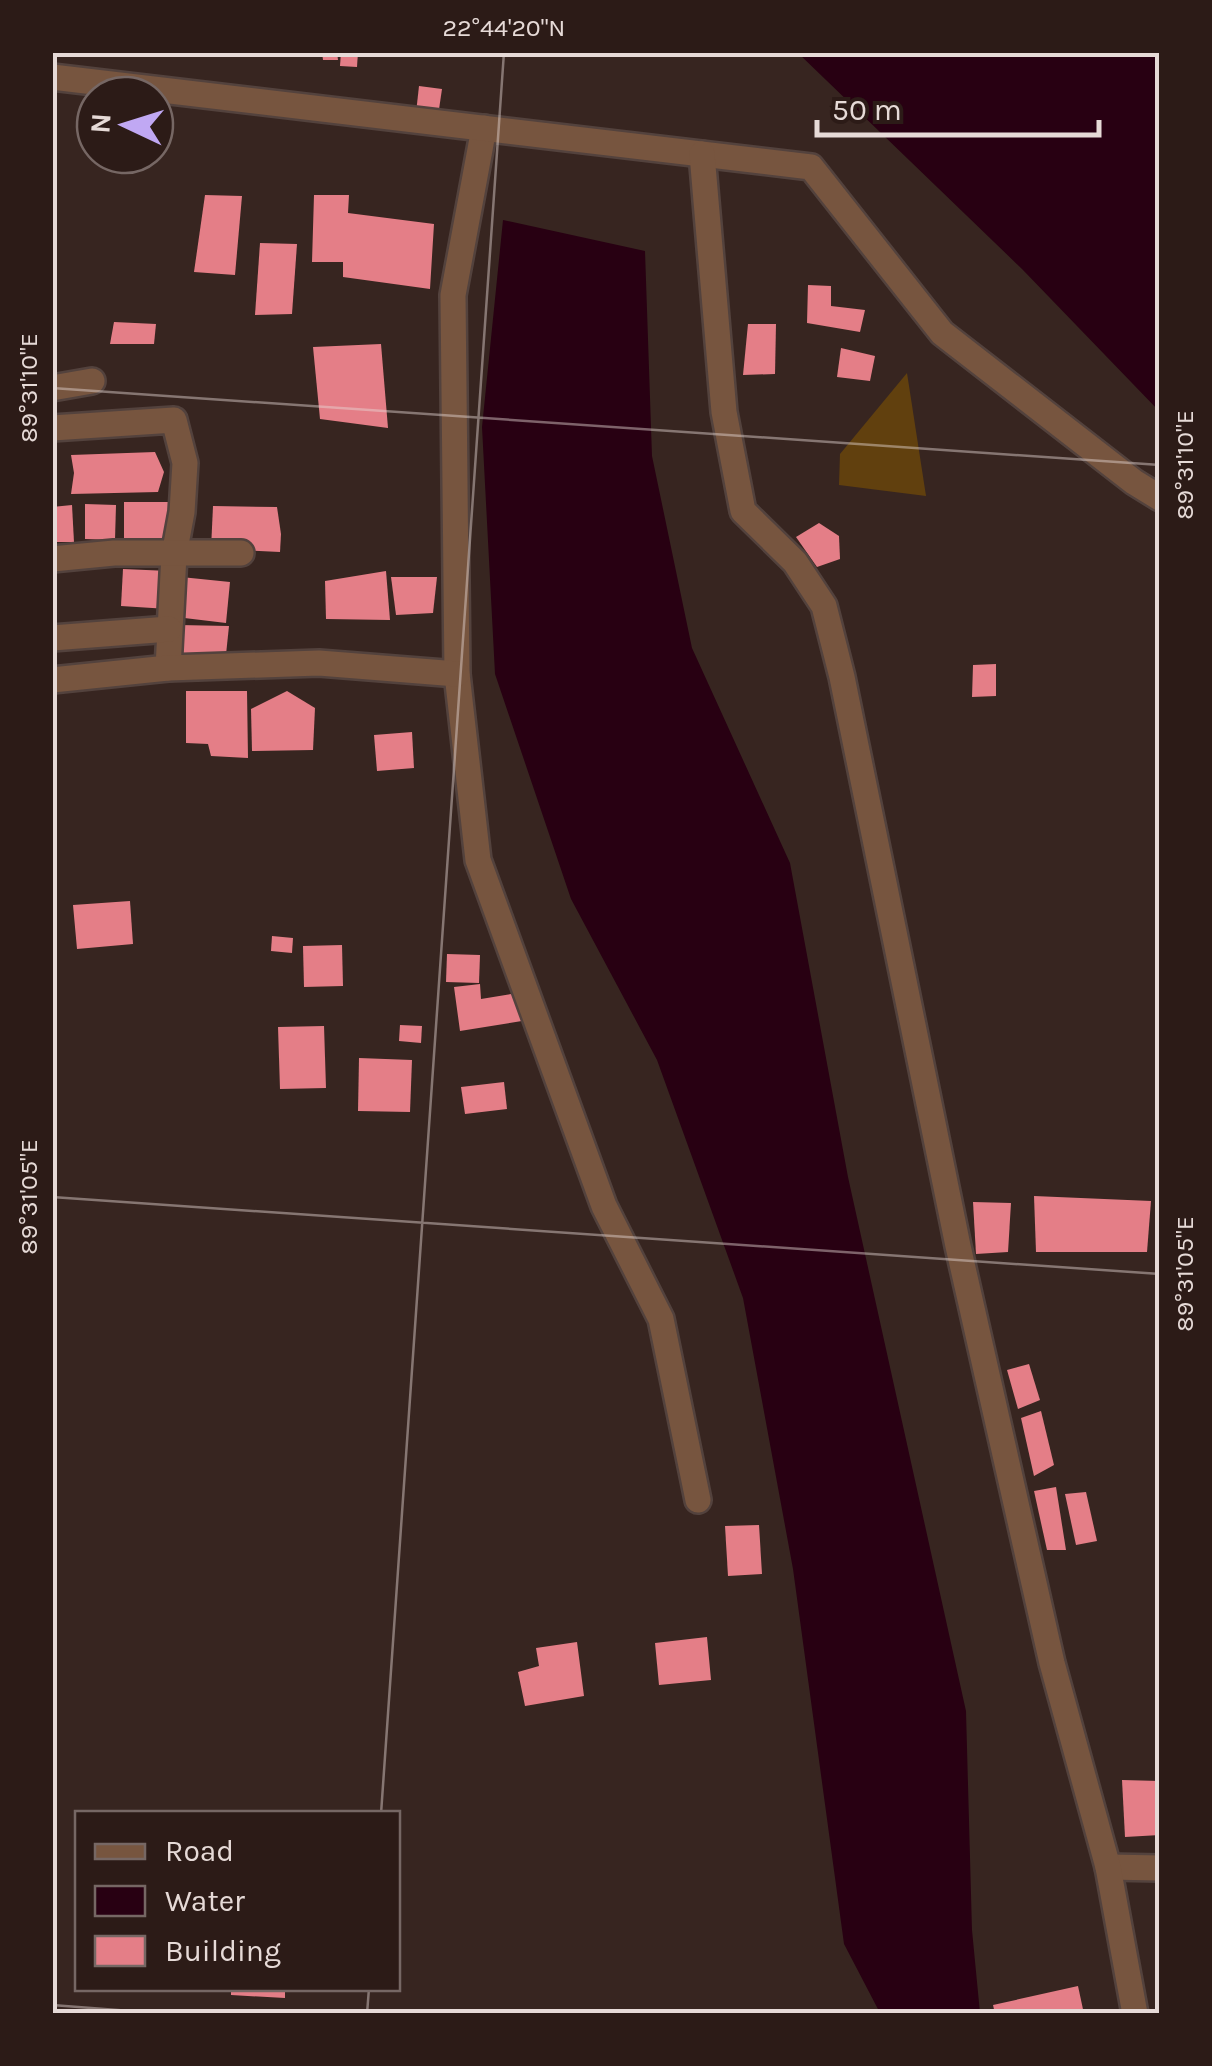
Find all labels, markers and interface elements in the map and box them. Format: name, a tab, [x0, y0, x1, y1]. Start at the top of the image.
text: 22°44'20"N	[443, 13, 565, 42]
north arrow	[75, 75, 175, 175]
scale bar	[817, 75, 1100, 137]
text: 50 m	[832, 92, 902, 128]
text: N	[83, 112, 118, 134]
text: 89°31'10"E	[14, 333, 43, 443]
text: 89°31'10"E	[1170, 410, 1199, 520]
text: 89°31'05"E	[14, 1139, 43, 1255]
text: 89°31'05"E	[1170, 1216, 1199, 1332]
legend	[75, 1811, 400, 1991]
text: Road	[165, 1833, 234, 1869]
text: Water	[165, 1883, 245, 1919]
text: Building	[165, 1933, 281, 1969]

